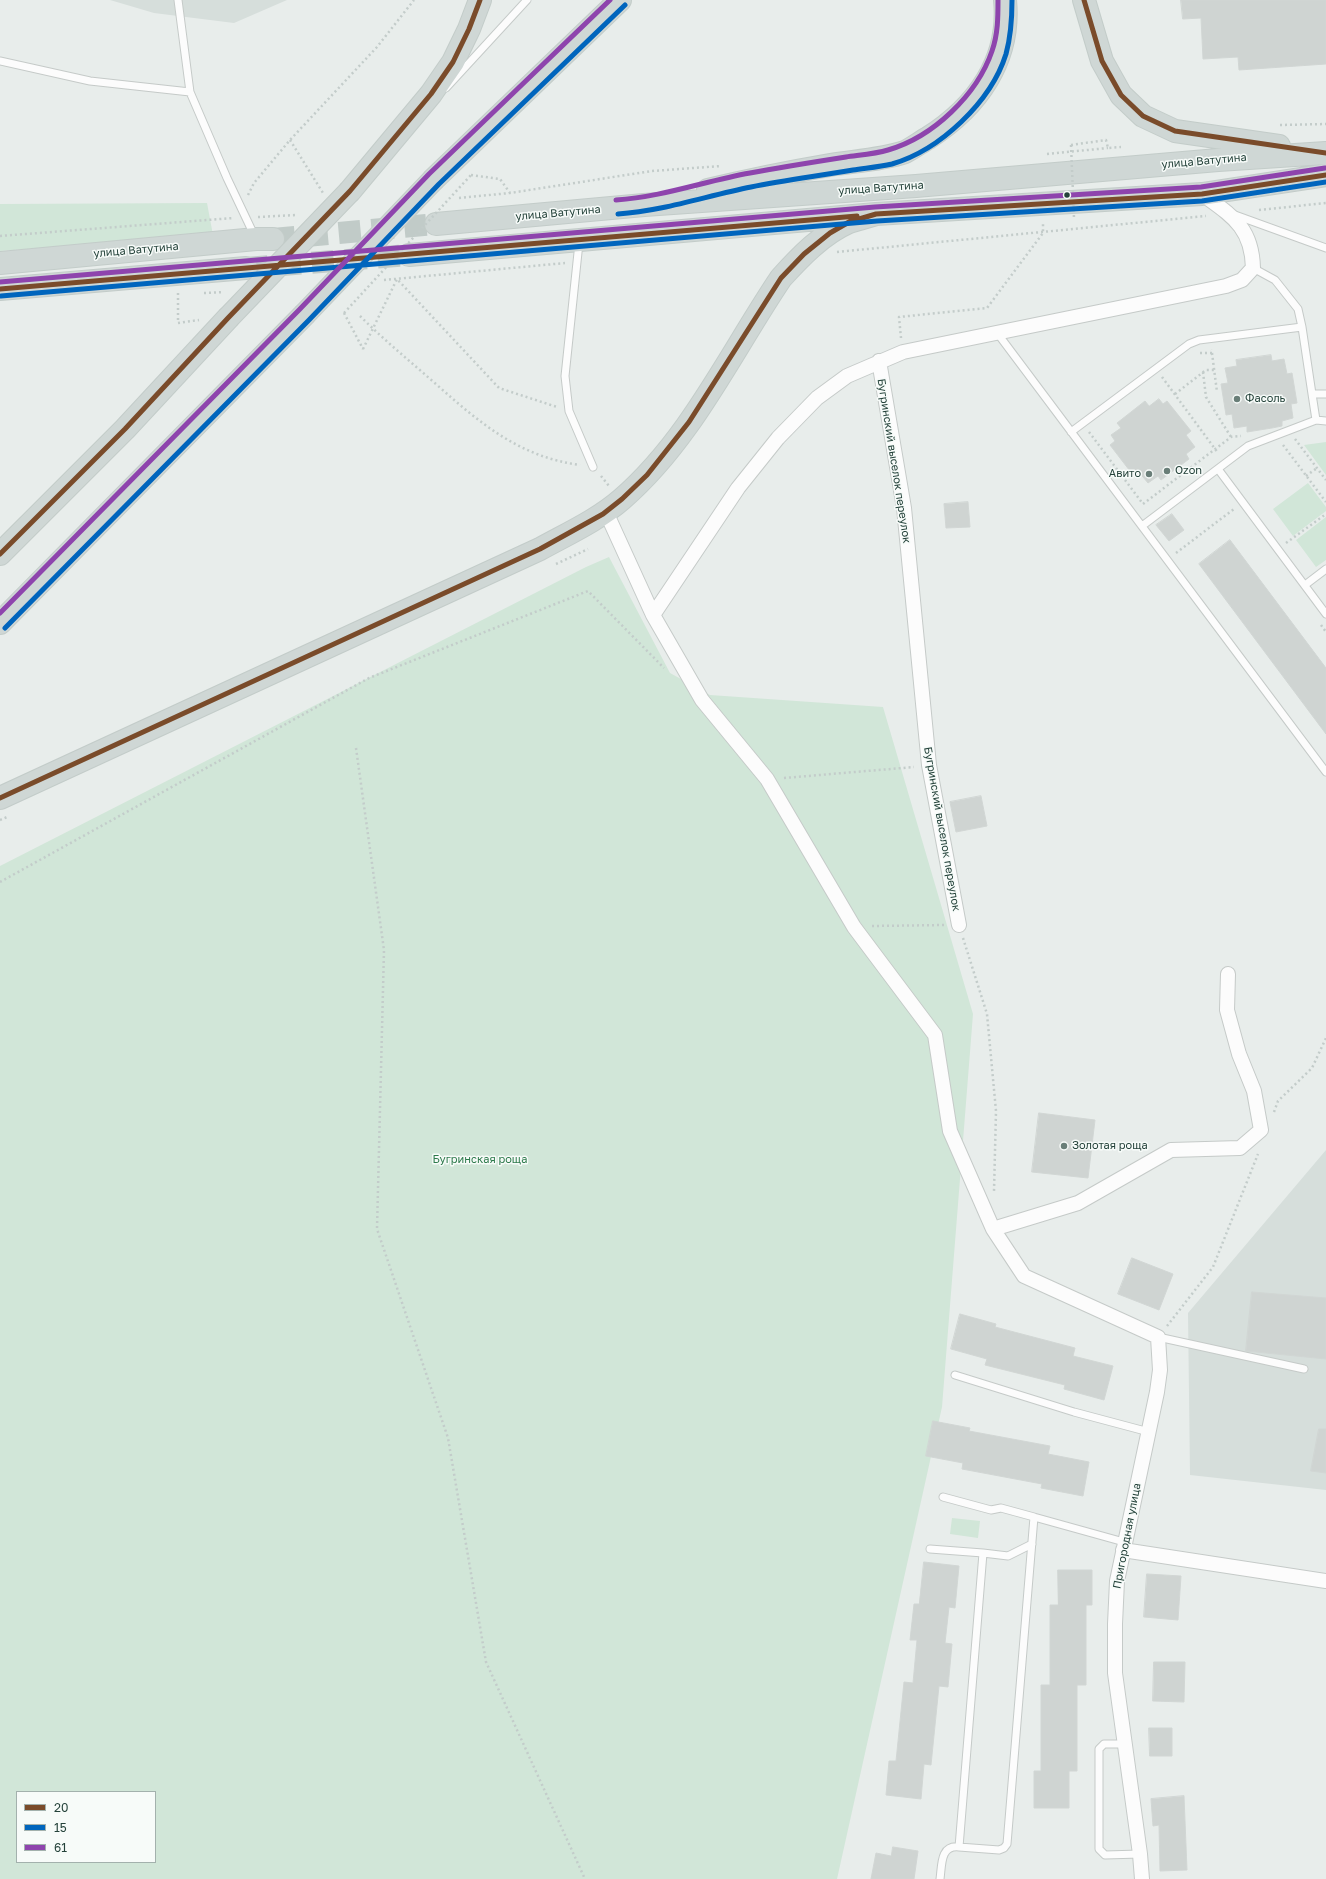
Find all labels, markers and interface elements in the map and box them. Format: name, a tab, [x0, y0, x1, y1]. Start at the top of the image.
street label: улица Ватутина	[1161, 151, 1247, 171]
street label: улица Ватутина	[838, 178, 924, 198]
unlabelled marker	[1062, 190, 1072, 200]
street label: улица Ватутина	[515, 203, 601, 223]
street label: улица Ватутина	[93, 240, 179, 260]
street label: Бугринский выселок переулок	[874, 378, 914, 544]
place label: Фасоль	[1245, 392, 1285, 406]
marker: Фасоль	[1232, 394, 1242, 404]
place label: Ozon	[1175, 464, 1202, 478]
marker: Ozon	[1162, 466, 1172, 476]
place label: Авито	[1109, 467, 1141, 481]
marker: Авито	[1144, 469, 1154, 479]
street label: Бугринский выселок переулок	[921, 746, 963, 912]
place label: Золотая роща	[1072, 1139, 1148, 1153]
marker: Золотая роща	[1059, 1141, 1069, 1151]
park label: Бугринская роща	[433, 1153, 527, 1167]
street label: Пригородная улица	[1110, 1482, 1144, 1590]
legend	[16, 1791, 156, 1863]
text: 20	[54, 1800, 68, 1815]
text: 15	[54, 1820, 67, 1835]
text: 61	[54, 1840, 67, 1855]

